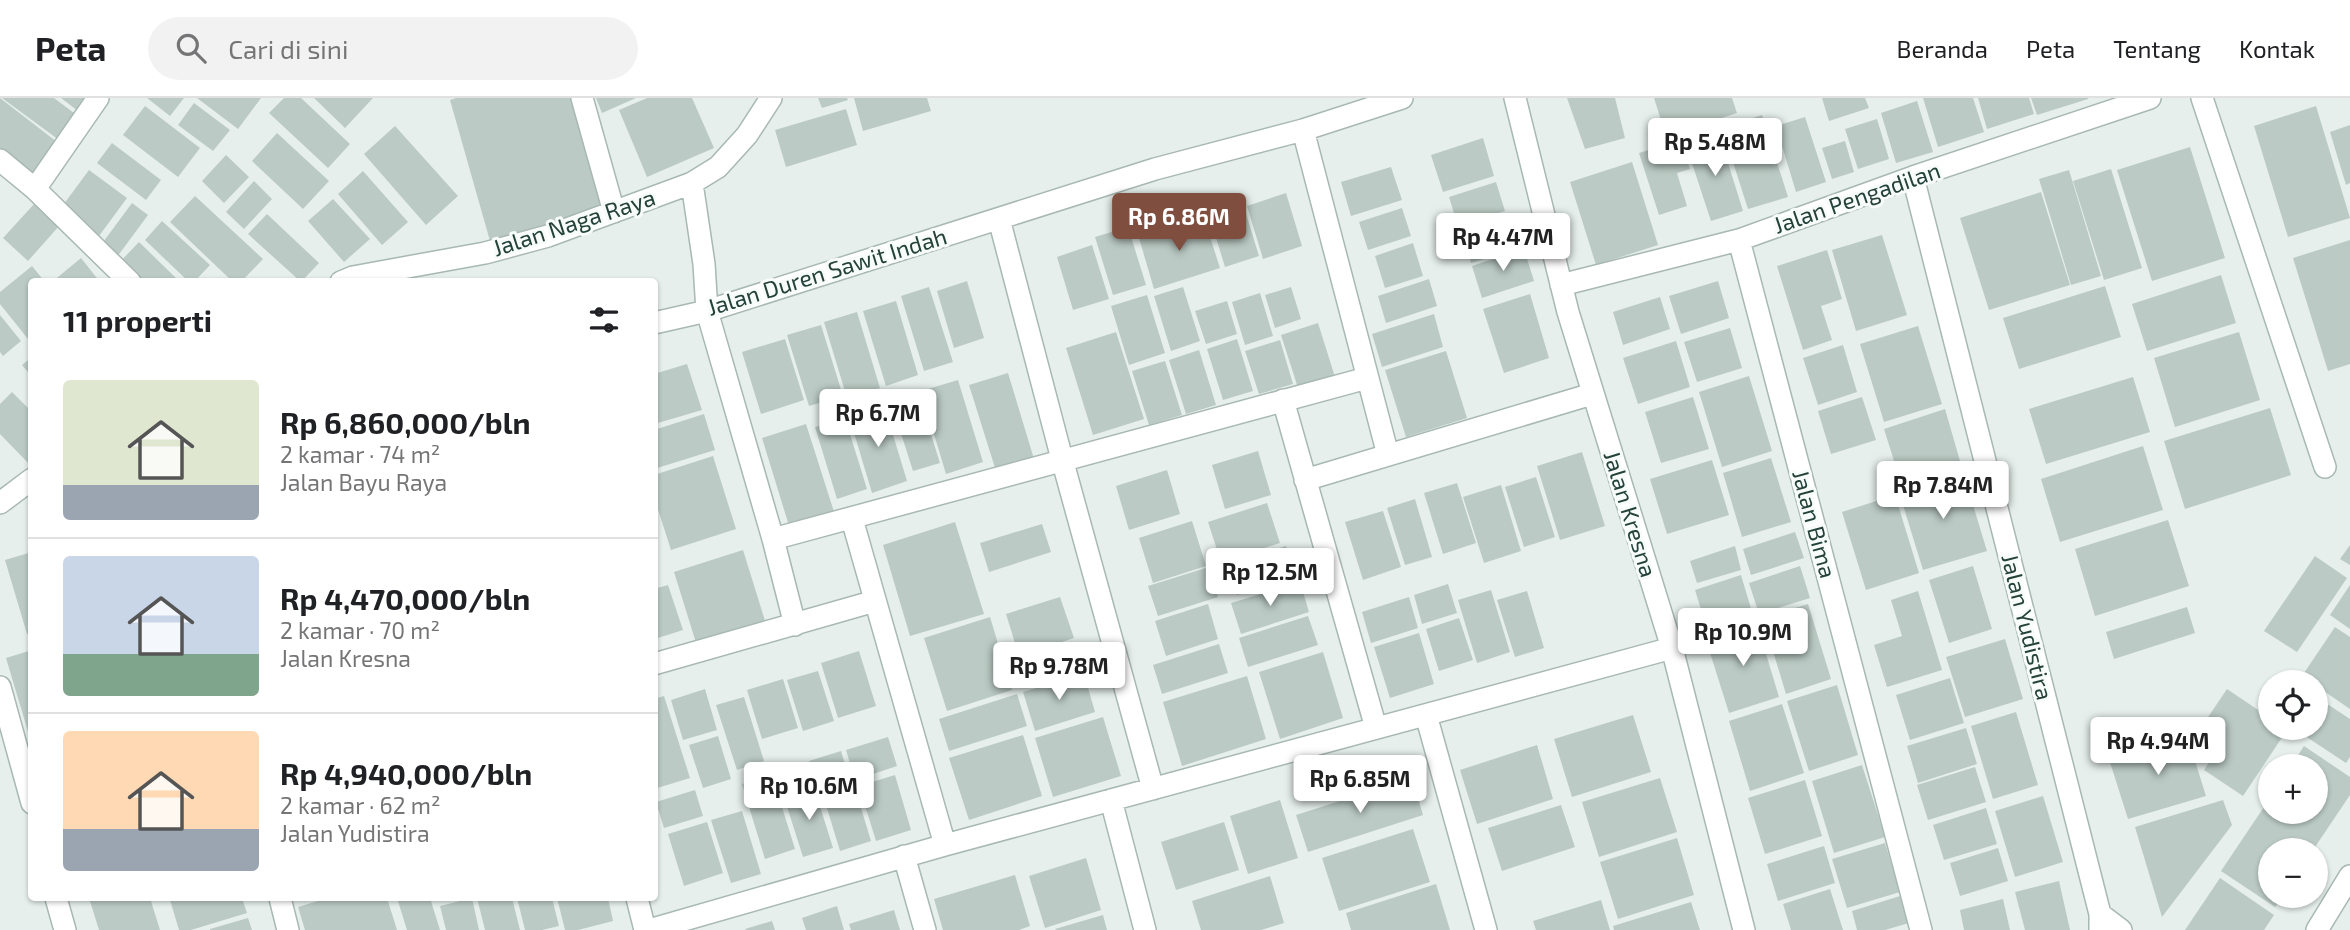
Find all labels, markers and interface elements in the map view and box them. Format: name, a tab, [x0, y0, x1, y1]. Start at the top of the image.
search box	[148, 17, 638, 80]
text: Peta	[35, 28, 106, 68]
icon: search	[172, 29, 210, 67]
text: Cari di sini	[228, 33, 348, 64]
text: Beranda	[1897, 34, 1988, 63]
text: Peta	[2026, 34, 2075, 63]
text: Tentang	[2113, 34, 2201, 63]
text: Kontak	[2239, 34, 2315, 63]
pin: Rp 5.48M	[1643, 118, 1787, 178]
text: Rp 5.48M	[1664, 127, 1766, 155]
street label: Jalan Pengadilan	[1770, 155, 1944, 239]
street label: Jalan Naga Raya	[489, 183, 658, 262]
pin: Rp 6.86M	[1107, 194, 1251, 253]
text: Rp 6.86M	[1128, 202, 1230, 230]
pin: Rp 4.47M	[1431, 214, 1575, 273]
street label: Jalan Duren Sawit Indah	[703, 221, 950, 321]
text: Rp 4.47M	[1452, 222, 1554, 250]
icon: filters	[585, 301, 623, 339]
text: 11 properti	[63, 302, 212, 338]
pin: Rp 6.7M	[813, 390, 943, 449]
text: Rp 6.7M	[835, 398, 921, 426]
text: Rp 6,860,000/bln	[280, 404, 531, 440]
icon: home	[119, 408, 203, 492]
text: 2 kamar · 74 m²	[280, 440, 440, 468]
street label: Jalan Kresna	[1598, 447, 1663, 580]
pin: Rp 7.84M	[1871, 462, 2015, 521]
street label: Jalan Bima	[1787, 466, 1843, 581]
text: Jalan Bayu Raya	[280, 468, 447, 496]
text: Rp 7.84M	[1893, 470, 1993, 498]
pin: Rp 12.5M	[1198, 548, 1342, 608]
street label: Jalan Yudistira	[1996, 551, 2060, 703]
text: Rp 12.5M	[1222, 557, 1318, 585]
text: Rp 4,470,000/bln	[280, 580, 530, 616]
icon: home	[119, 584, 203, 668]
pin: Rp 10.9M	[1671, 608, 1815, 668]
text: 2 kamar · 70 m²	[280, 616, 440, 644]
text: Rp 10.9M	[1694, 617, 1792, 645]
pin: Rp 9.78M	[987, 642, 1131, 702]
text: Jalan Kresna	[280, 644, 411, 672]
text: Rp 9.78M	[1009, 651, 1109, 679]
map controls	[2258, 670, 2328, 908]
button: locate	[2258, 670, 2328, 740]
pin: Rp 4.94M	[2086, 718, 2230, 777]
text: Rp 4.94M	[2106, 726, 2210, 754]
button: +	[2258, 754, 2328, 824]
text: Rp 4,940,000/bln	[280, 755, 532, 791]
pin: Rp 6.85M	[1288, 756, 1432, 815]
icon: home	[119, 759, 203, 843]
pin: Rp 10.6M	[737, 762, 881, 822]
text: Rp 6.85M	[1310, 764, 1410, 792]
text: Rp 10.6M	[760, 771, 858, 799]
text: 2 kamar · 62 m²	[280, 791, 440, 819]
text: Jalan Yudistira	[280, 819, 430, 847]
button: −	[2258, 838, 2328, 908]

